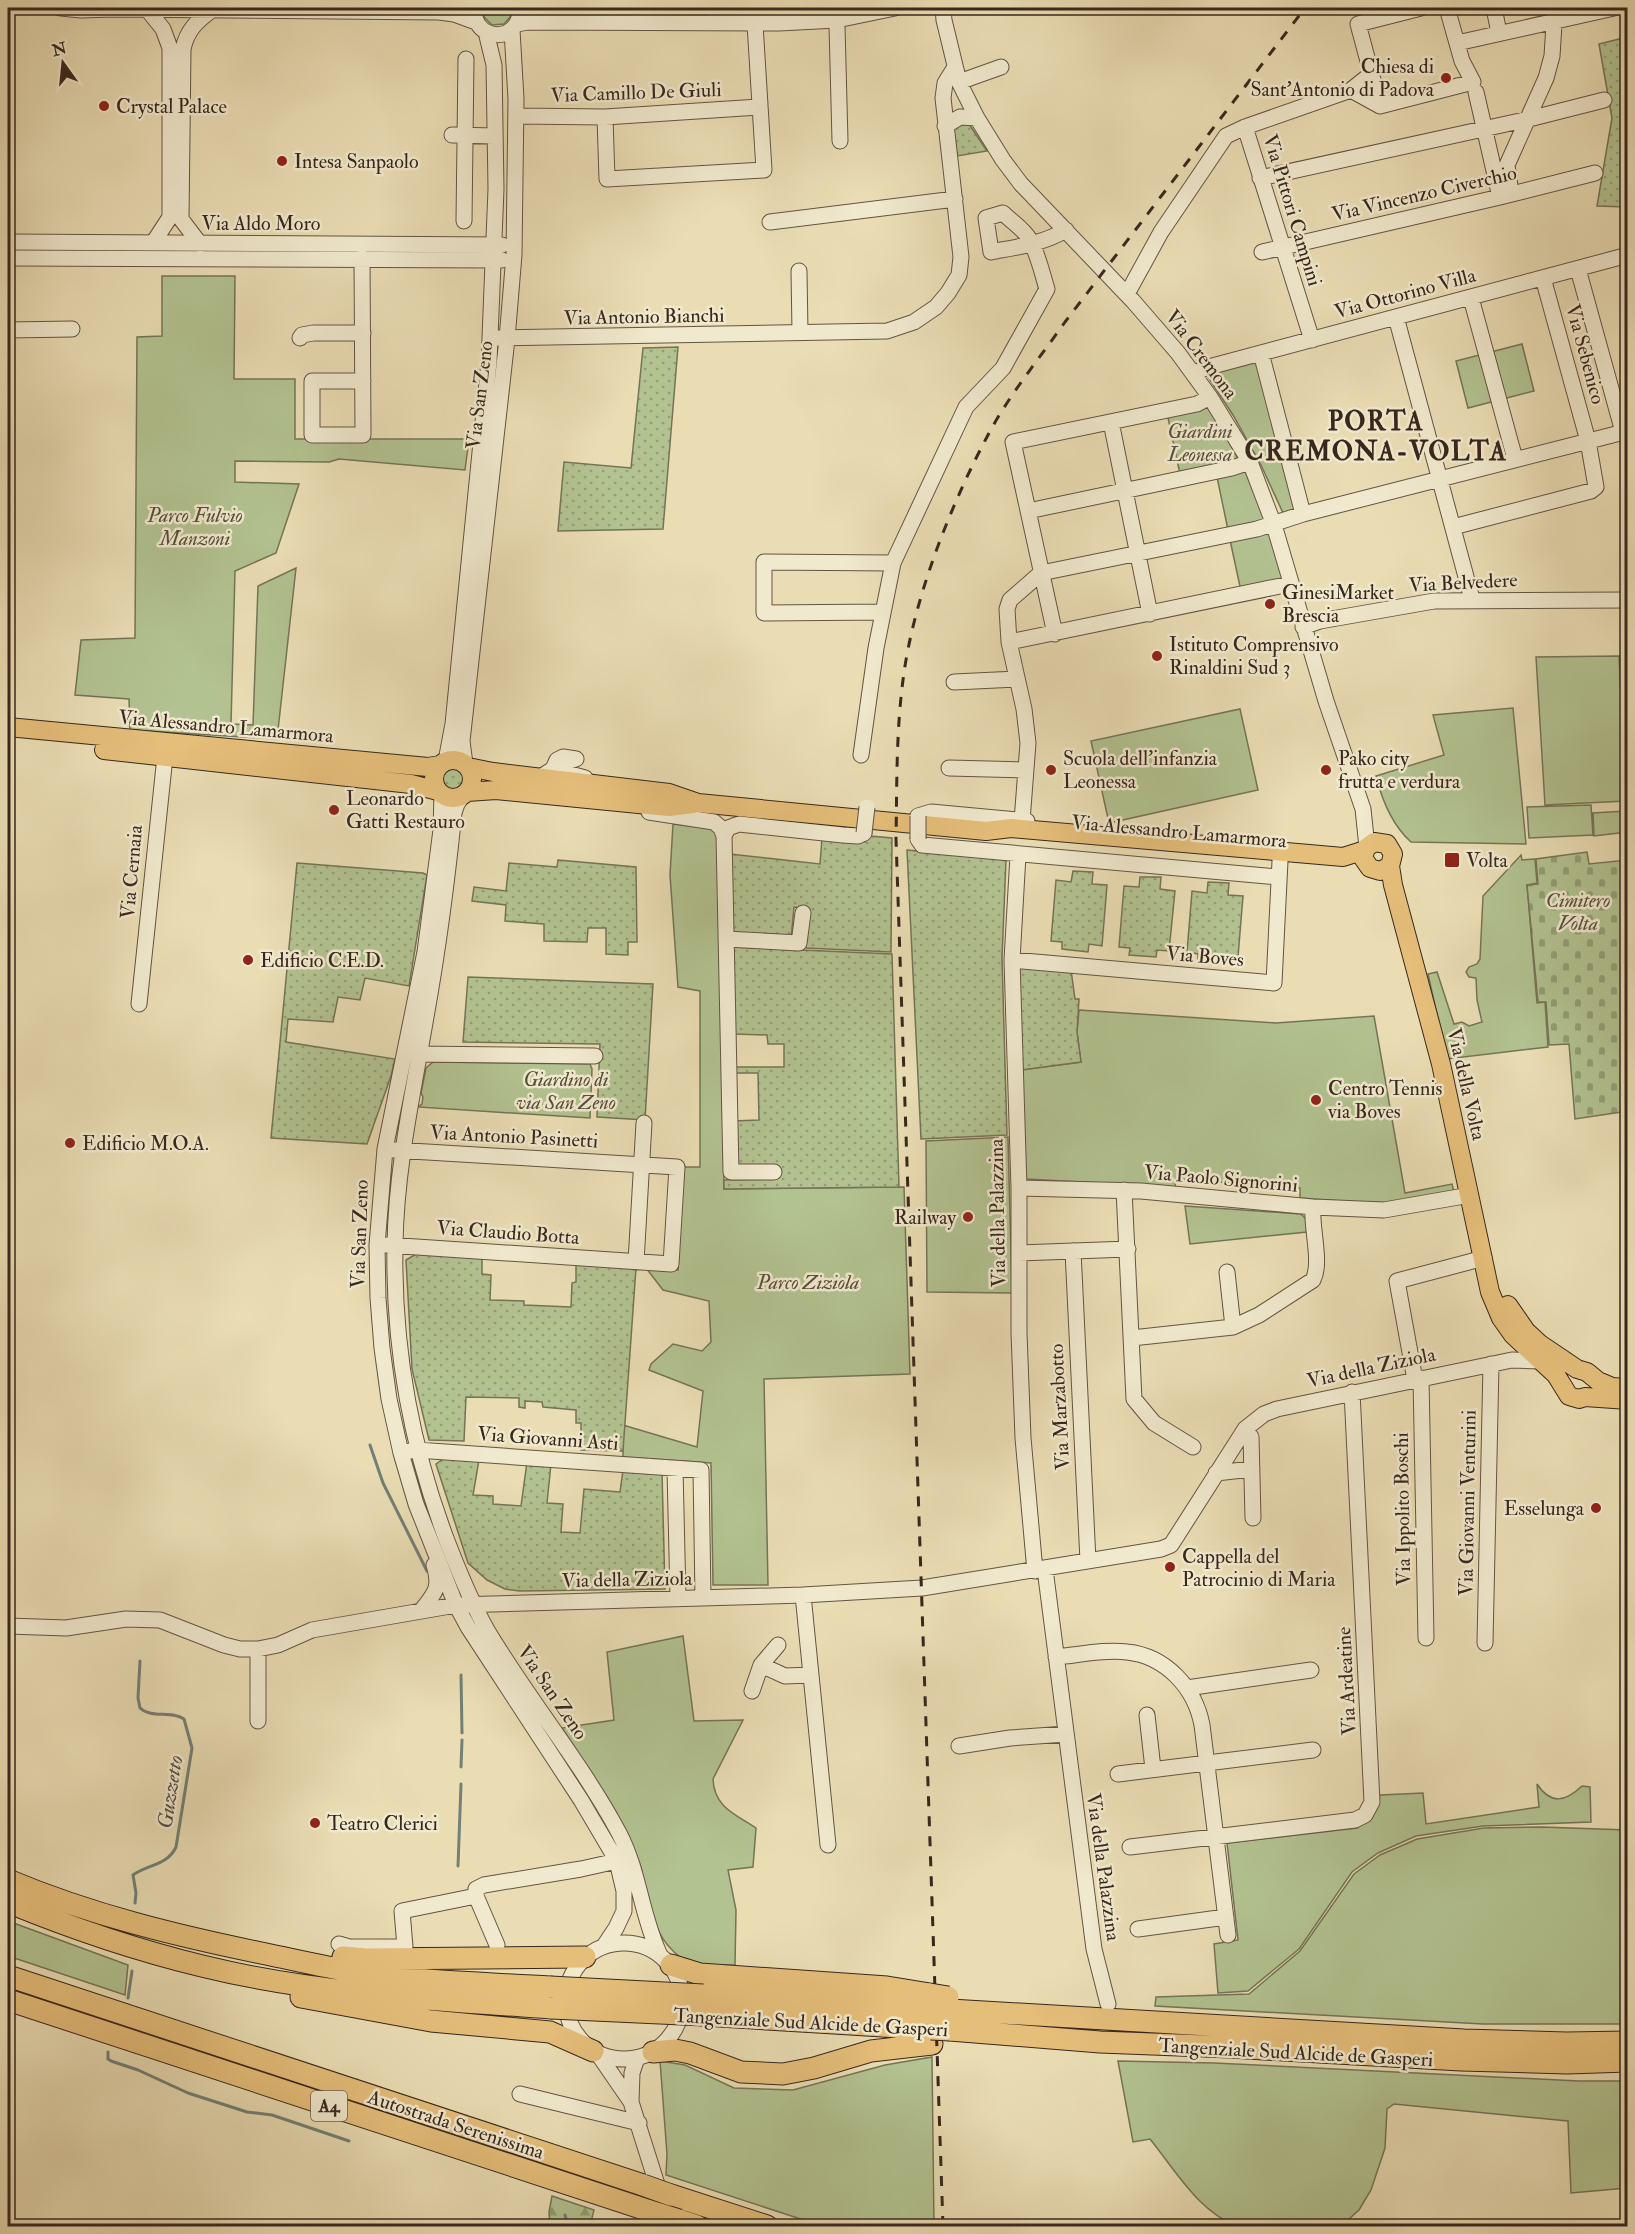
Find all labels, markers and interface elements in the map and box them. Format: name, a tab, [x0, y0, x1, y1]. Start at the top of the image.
north arrow	[33, 33, 93, 93]
text: N	[49, 38, 70, 61]
place label: Chiesa di Sant'Antonio di Padova	[1250, 54, 1435, 102]
marker: Chiesa di Sant'Antonio di Padova	[1439, 71, 1453, 85]
street label: Via Camillo De Giuli	[550, 77, 722, 108]
place label: Crystal Palace	[116, 94, 227, 119]
marker: Crystal Palace	[97, 99, 111, 113]
street label: Via Pittori Campini	[1257, 131, 1327, 289]
place label: Intesa Sanpaolo	[294, 149, 419, 175]
marker: Intesa Sanpaolo	[275, 154, 289, 168]
street label: Via Vincenzo Civerchio	[1329, 160, 1519, 227]
street label: Via Aldo Moro	[202, 211, 320, 236]
street label: Via Ottorino Villa	[1332, 262, 1479, 324]
street label: Via Sebenico	[1560, 301, 1611, 407]
street label: Via Antonio Bianchi	[563, 303, 725, 330]
street label: Via Cremona	[1160, 305, 1244, 405]
street label: Via San Zeno	[460, 339, 499, 451]
district label: PORTA CREMONA-VOLTA	[1245, 406, 1507, 468]
park label: Giardini Leonessa	[1167, 419, 1233, 467]
park label: Parco Fulvio Manzoni	[146, 503, 243, 551]
street label: Via Belvedere	[1408, 567, 1518, 598]
place label: GinesiMarket Brescia	[1282, 580, 1394, 628]
marker: GinesiMarket Brescia	[1263, 597, 1277, 611]
place label: Istituto Comprensivo Rinaldini Sud 3	[1169, 632, 1339, 680]
marker: Istituto Comprensivo Rinaldini Sud 3	[1150, 649, 1164, 663]
street label: Via Alessandro Lamarmora	[117, 705, 335, 748]
place label: Scuola dell'infanzia Leonessa	[1063, 746, 1218, 794]
place label: Pako city frutta e verdura	[1338, 746, 1461, 794]
marker: Scuola dell'infanzia Leonessa	[1044, 763, 1058, 777]
marker: Pako city frutta e verdura	[1319, 763, 1333, 777]
place label: Leonardo Gatti Restauro	[346, 786, 465, 834]
marker: Leonardo Gatti Restauro	[327, 803, 341, 817]
street label: Via Alessandro Lamarmora	[1070, 810, 1288, 853]
street label: Via Cernaia	[115, 823, 148, 920]
place label: Volta	[1466, 848, 1508, 873]
marker: Volta	[1443, 851, 1461, 869]
park label: Cimitero Volta	[1546, 888, 1610, 936]
street label: Via Boves	[1165, 941, 1245, 972]
place label: Edificio C.E.D.	[260, 948, 384, 973]
marker: Edificio C.E.D.	[241, 953, 255, 967]
street label: Via della Volta	[1441, 1026, 1492, 1143]
park label: Giardino di via San Zeno	[516, 1067, 616, 1115]
place label: Centro Tennis via Boves	[1327, 1076, 1443, 1124]
marker: Centro Tennis via Boves	[1309, 1093, 1323, 1107]
street label: Via Antonio Pasinetti	[429, 1120, 599, 1153]
place label: Edificio M.O.A.	[82, 1131, 209, 1156]
marker: Edificio M.O.A.	[63, 1136, 77, 1150]
street label: Via della Palazzina	[984, 1138, 1011, 1288]
street label: Via Paolo Signorini	[1143, 1159, 1299, 1198]
street label: Via San Zeno	[345, 1179, 374, 1289]
place label: Railway	[894, 1205, 957, 1230]
marker: Railway	[961, 1210, 975, 1224]
street label: Via Claudio Botta	[436, 1215, 581, 1250]
park label: Parco Ziziola	[756, 1270, 859, 1295]
street label: Via della Ziziola	[1305, 1342, 1438, 1393]
street label: Via Marzabotto	[1044, 1343, 1075, 1471]
street label: Via Giovanni Venturini	[1453, 1410, 1482, 1596]
street label: Via Giovanni Asti	[476, 1421, 619, 1456]
street label: Via Ippolito Boschi	[1389, 1432, 1417, 1586]
place label: Esselunga	[1504, 1496, 1585, 1521]
marker: Esselunga	[1589, 1501, 1603, 1515]
place label: Cappella del Patrocinio di Maria	[1182, 1544, 1336, 1592]
marker: Cappella del Patrocinio di Maria	[1163, 1560, 1177, 1574]
street label: Via della Ziziola	[561, 1566, 693, 1593]
street label: Via Ardeatine	[1331, 1626, 1362, 1736]
street label: Via San Zeno	[512, 1640, 593, 1744]
water label: Guzzetto	[151, 1754, 190, 1831]
street label: Via della Palazzina	[1081, 1792, 1126, 1943]
place label: Teatro Clerici	[327, 1811, 438, 1836]
marker: Teatro Clerici	[308, 1816, 322, 1830]
street label: Tangenziale Sud Alcide de Gasperi	[673, 2003, 949, 2043]
street label: Tangenziale Sud Alcide de Gasperi	[1158, 2033, 1434, 2073]
street label: Autostrada Serenissima	[364, 2084, 548, 2165]
road number: A4	[311, 2091, 347, 2121]

